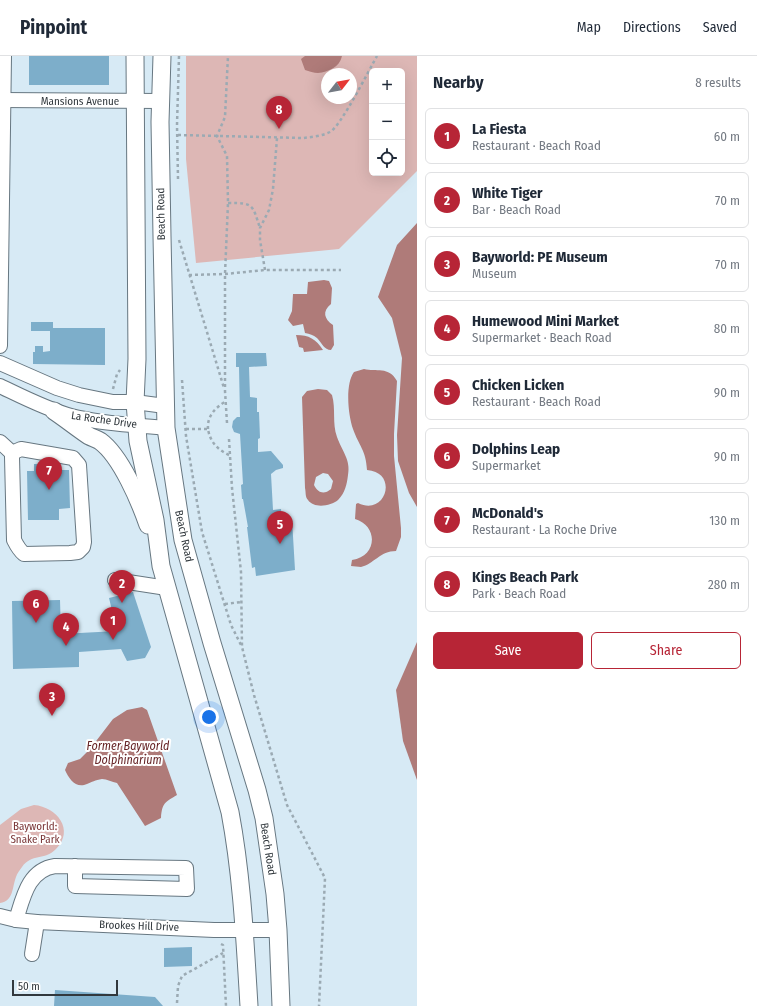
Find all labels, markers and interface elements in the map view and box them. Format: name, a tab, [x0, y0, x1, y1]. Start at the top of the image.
text: Pinpoint	[20, 16, 87, 39]
text: Map	[577, 19, 601, 36]
text: Directions	[623, 19, 681, 36]
text: Saved	[703, 19, 737, 36]
north arrow	[321, 68, 357, 104]
map controls	[369, 68, 405, 176]
button: +	[369, 68, 405, 104]
text: Nearby	[433, 72, 484, 93]
text: 8 results	[695, 75, 741, 90]
street label: Mansions Avenue	[41, 95, 119, 108]
pin: 8	[266, 96, 292, 129]
button: −	[369, 104, 405, 140]
text: La Fiesta	[472, 120, 526, 138]
text: 1	[444, 129, 450, 144]
text: 60 m	[714, 129, 740, 144]
text: Restaurant · Beach Road	[472, 138, 601, 153]
button: locate	[369, 140, 405, 176]
text: White Tiger	[472, 184, 543, 202]
street label: Beach Road	[154, 188, 168, 240]
text: 2	[444, 193, 450, 208]
text: 70 m	[715, 193, 740, 208]
text: Bar · Beach Road	[472, 202, 561, 217]
text: Bayworld: PE Museum	[472, 248, 608, 266]
text: 3	[444, 257, 450, 272]
text: 70 m	[715, 257, 740, 272]
text: Museum	[472, 266, 517, 281]
text: Humewood Mini Market	[472, 312, 619, 330]
text: 4	[444, 321, 450, 336]
text: 80 m	[714, 321, 740, 336]
text: Supermarket · Beach Road	[472, 330, 612, 345]
text: Chicken Licken	[472, 376, 564, 394]
text: 5	[444, 385, 450, 400]
text: 90 m	[714, 385, 740, 400]
text: Restaurant · Beach Road	[472, 394, 601, 409]
street label: La Roche Drive	[70, 409, 138, 431]
text: Dolphins Leap	[472, 440, 560, 458]
text: 6	[444, 449, 450, 464]
text: 90 m	[714, 449, 740, 464]
pin: 7	[36, 457, 62, 490]
text: Supermarket	[472, 458, 541, 473]
text: McDonald's	[472, 504, 543, 522]
street label: Beach Road	[172, 509, 196, 563]
pin: 5	[267, 511, 293, 544]
text: 7	[444, 513, 450, 528]
text: 130 m	[709, 513, 740, 528]
text: Restaurant · La Roche Drive	[472, 522, 617, 537]
text: Kings Beach Park	[472, 568, 578, 586]
pin: 2	[109, 570, 135, 603]
text: 8	[444, 577, 450, 592]
text: 280 m	[708, 577, 740, 592]
text: Park · Beach Road	[472, 586, 566, 601]
pin: 6	[23, 590, 49, 623]
pin: 1	[100, 607, 126, 640]
pin: 4	[53, 613, 79, 646]
button: Save	[433, 632, 583, 669]
button: Share	[591, 632, 741, 669]
pin: 3	[39, 683, 65, 716]
your location	[199, 707, 219, 727]
water label: Former Bayworld Dolphinarium	[87, 739, 170, 767]
park label: Bayworld: Snake Park	[10, 820, 60, 846]
street label: Beach Road	[257, 822, 279, 876]
street label: Brookes Hill Drive	[99, 918, 179, 934]
scale bar	[12, 978, 118, 997]
text: 50 m	[18, 980, 40, 993]

